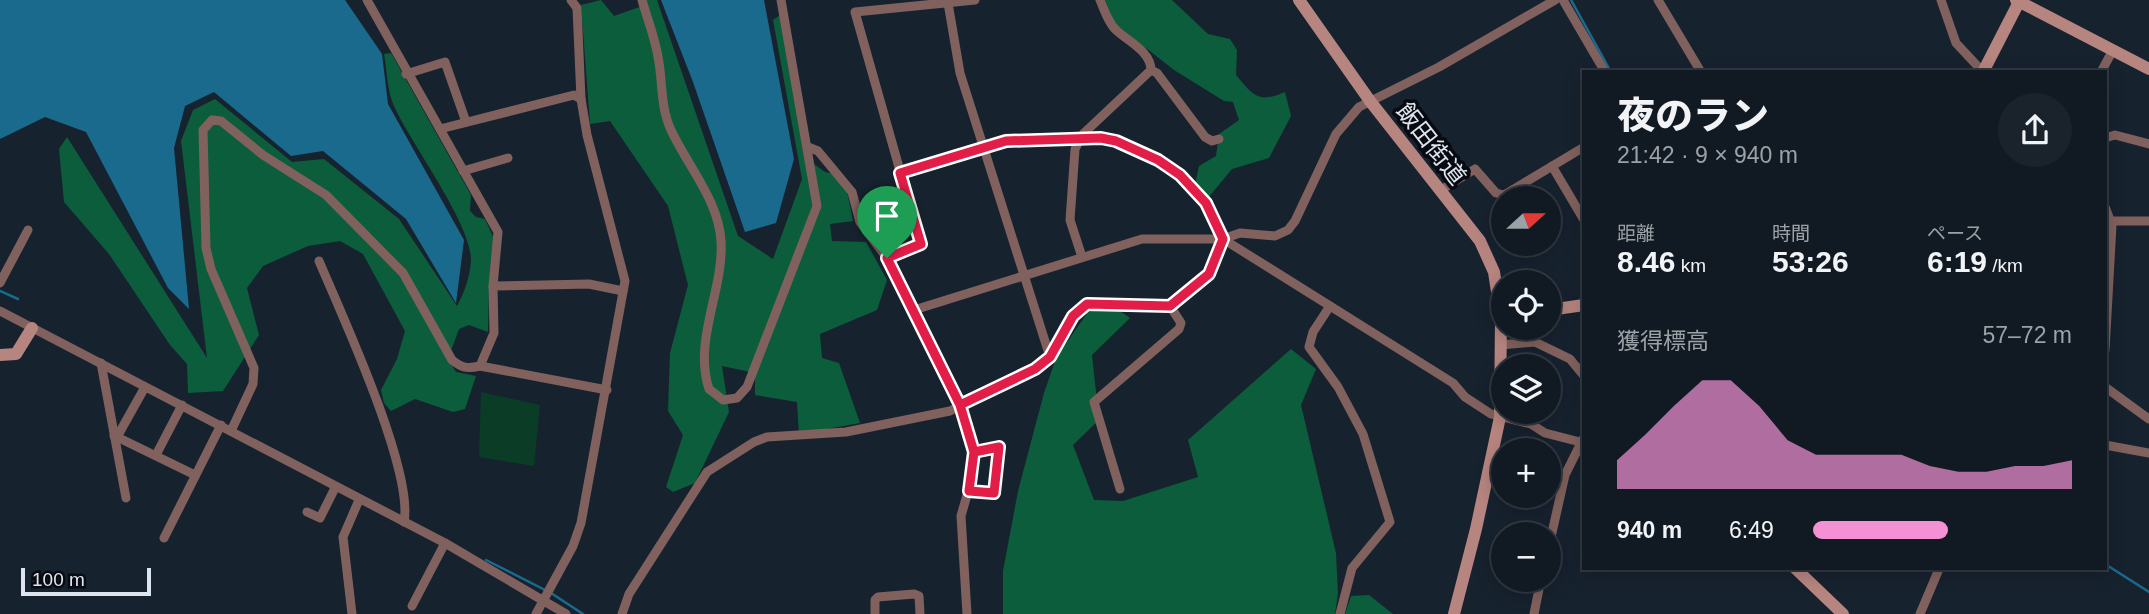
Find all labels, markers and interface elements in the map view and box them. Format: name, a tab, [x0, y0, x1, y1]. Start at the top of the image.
button: share	[1998, 93, 2072, 167]
text: 夜のラン	[1617, 95, 1769, 137]
street label: 飯田街道	[1391, 98, 1472, 190]
text: 21:42 · 9 × 940 m	[1617, 142, 1798, 168]
pin	[857, 186, 917, 258]
north arrow	[1491, 186, 1561, 256]
map controls	[1491, 186, 1561, 592]
icon: arrive	[868, 197, 906, 235]
text: 距離	[1617, 223, 1655, 244]
text: 時間	[1772, 223, 1810, 244]
text: ペース	[1927, 223, 1983, 244]
text: 8.46	[1617, 245, 1675, 278]
text: 53:26	[1772, 245, 1849, 278]
text: 6:19	[1927, 245, 1987, 278]
text: km	[1675, 255, 1706, 276]
text: /km	[1987, 255, 2023, 276]
button: locate	[1491, 270, 1561, 340]
text: 57–72 m	[1982, 322, 2072, 348]
text: 獲得標高	[1617, 328, 1709, 354]
button: layers	[1491, 354, 1561, 424]
button: +	[1491, 438, 1561, 508]
text: 940 m	[1617, 517, 1682, 543]
text: 6:49	[1729, 517, 1774, 543]
button: −	[1491, 522, 1561, 592]
scale bar	[21, 565, 150, 597]
text: 100 m	[32, 569, 85, 590]

